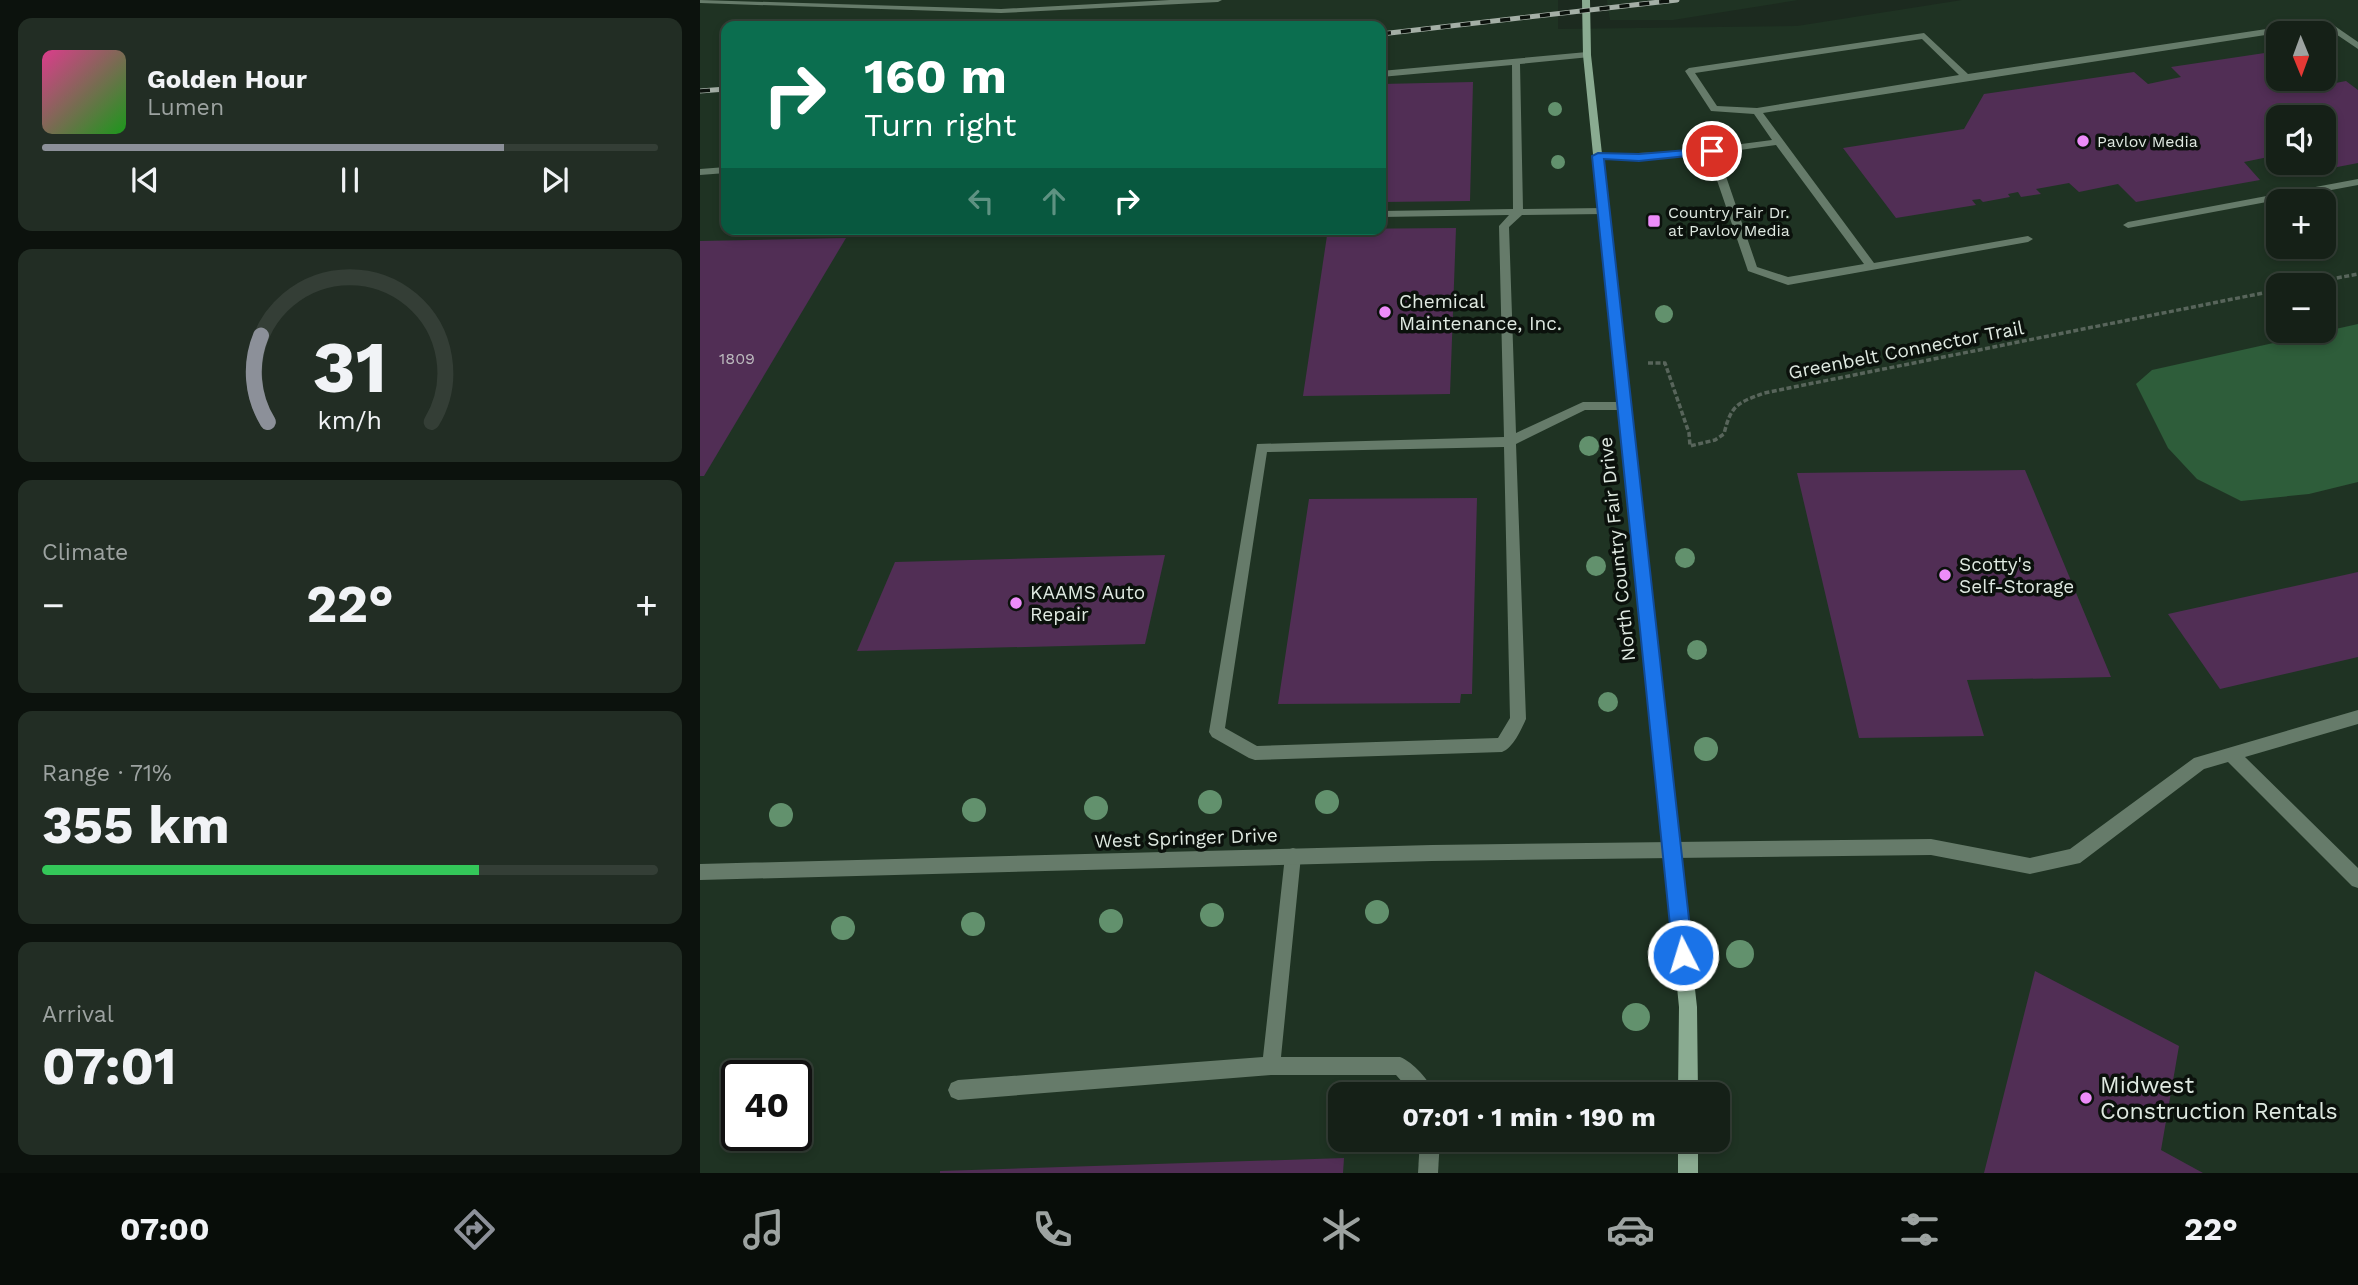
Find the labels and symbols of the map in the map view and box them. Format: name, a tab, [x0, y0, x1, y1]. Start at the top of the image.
north arrow	[2266, 21, 2336, 91]
pin	[1682, 121, 1742, 181]
place label: Pavlov Media	[2097, 132, 2198, 151]
marker: Pavlov Media	[2075, 133, 2091, 149]
place label: Country Fair Dr. at Pavlov Media	[1668, 203, 1790, 240]
marker: Country Fair Dr. at Pavlov Media	[1646, 213, 1662, 229]
place label: Chemical Maintenance, Inc.	[1399, 290, 1562, 335]
marker: Chemical Maintenance, Inc.	[1377, 304, 1393, 320]
street label: Greenbelt Connector Trail	[1786, 316, 2026, 384]
house number: 1809	[719, 349, 755, 368]
street label: North Country Fair Drive	[1594, 436, 1640, 662]
place label: Scotty's Self-Storage	[1959, 553, 2074, 598]
marker: Scotty's Self-Storage	[1937, 567, 1953, 583]
place label: KAAMS Auto Repair	[1030, 581, 1145, 626]
marker: KAAMS Auto Repair	[1008, 595, 1024, 611]
street label: West Springer Drive	[1094, 823, 1278, 853]
position arrow	[1646, 918, 1720, 992]
speed limit sign: 40	[721, 1060, 812, 1151]
place label: Midwest Construction Rentals	[2100, 1072, 2338, 1125]
marker: Midwest Construction Rentals	[2078, 1090, 2094, 1106]

